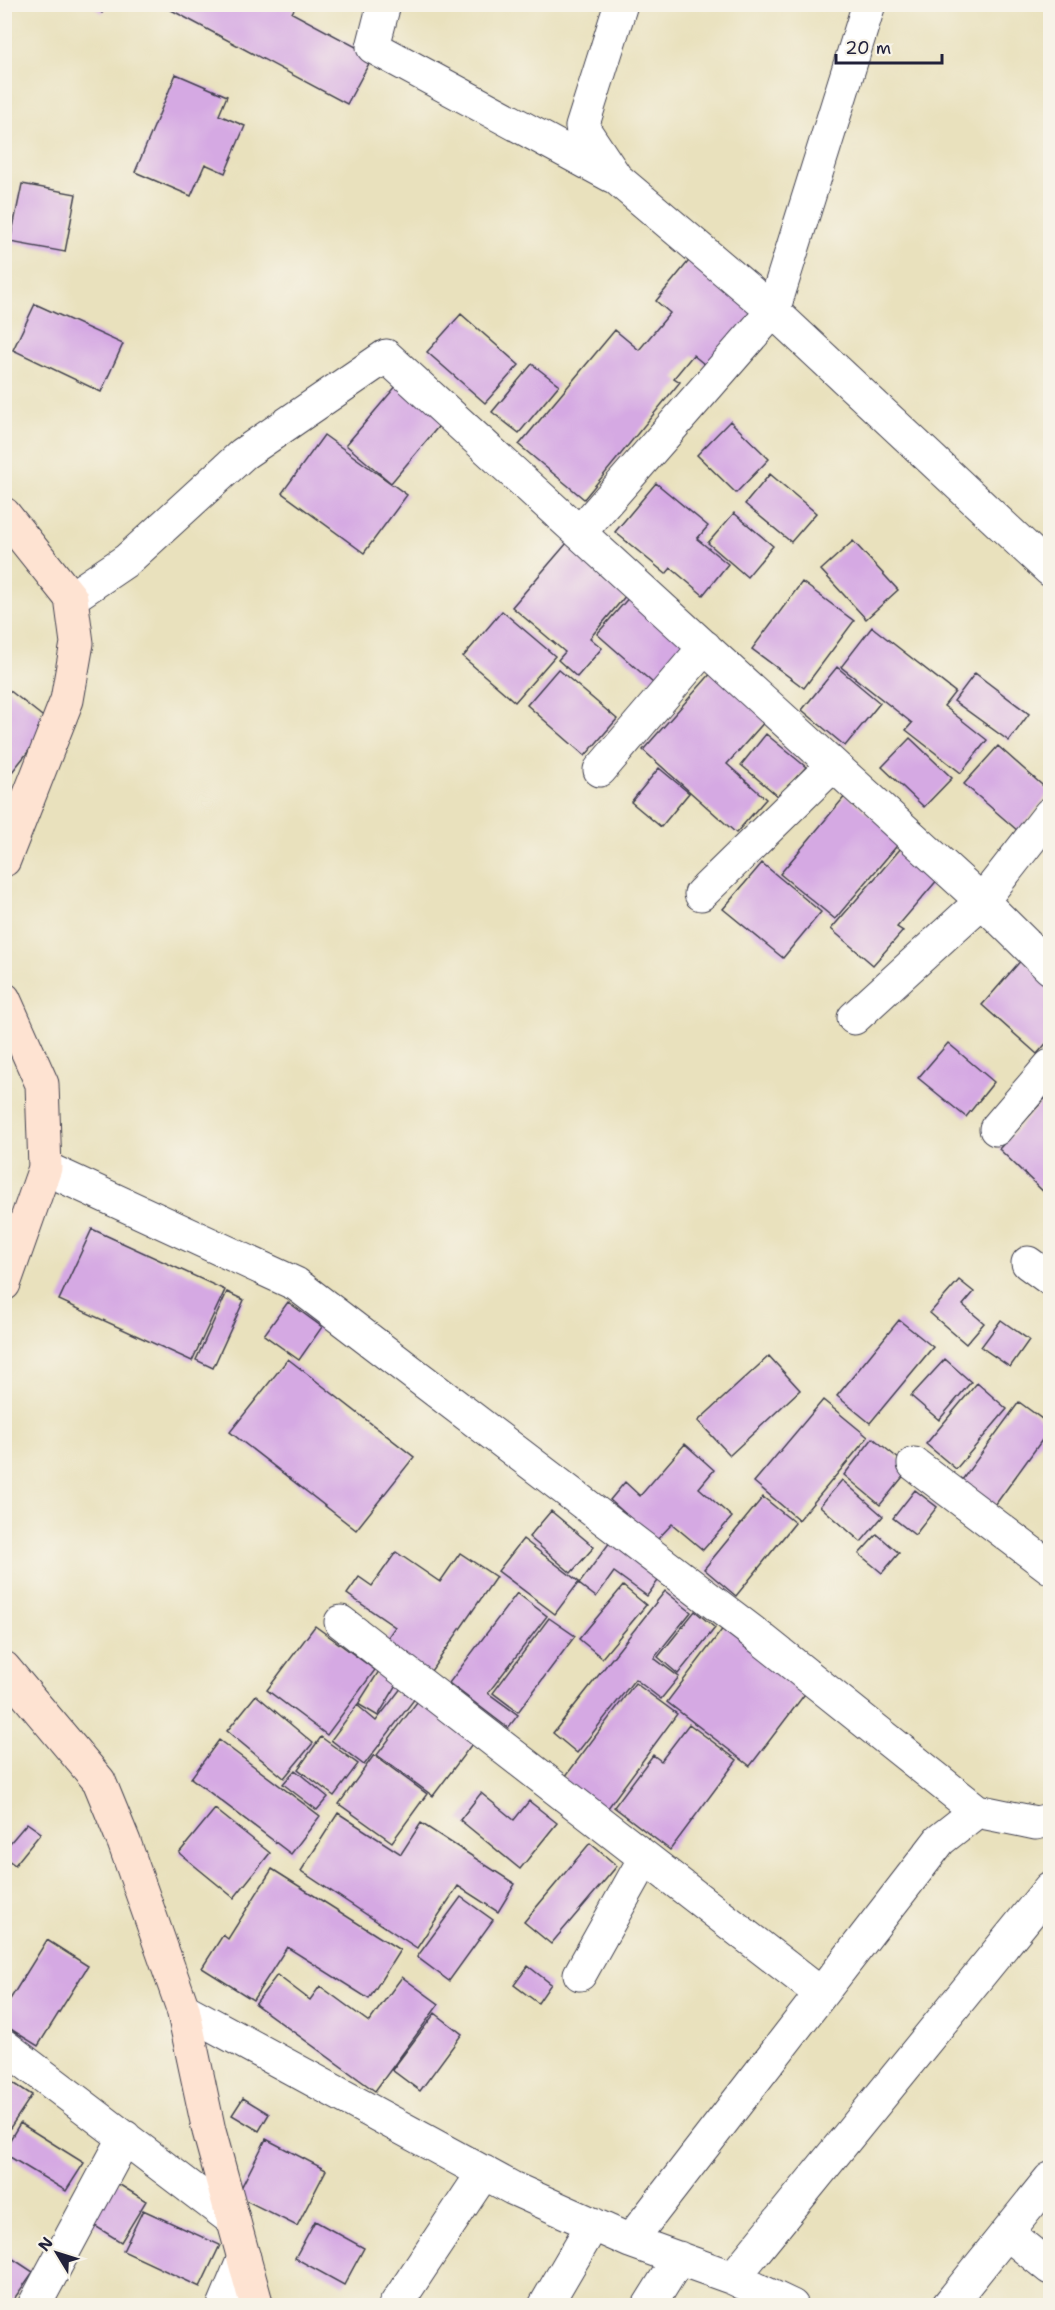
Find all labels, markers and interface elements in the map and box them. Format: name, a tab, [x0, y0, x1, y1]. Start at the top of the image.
scale bar	[836, 27, 942, 65]
text: 20 m	[845, 36, 891, 60]
north arrow	[27, 2223, 87, 2283]
text: N	[33, 2233, 58, 2256]

